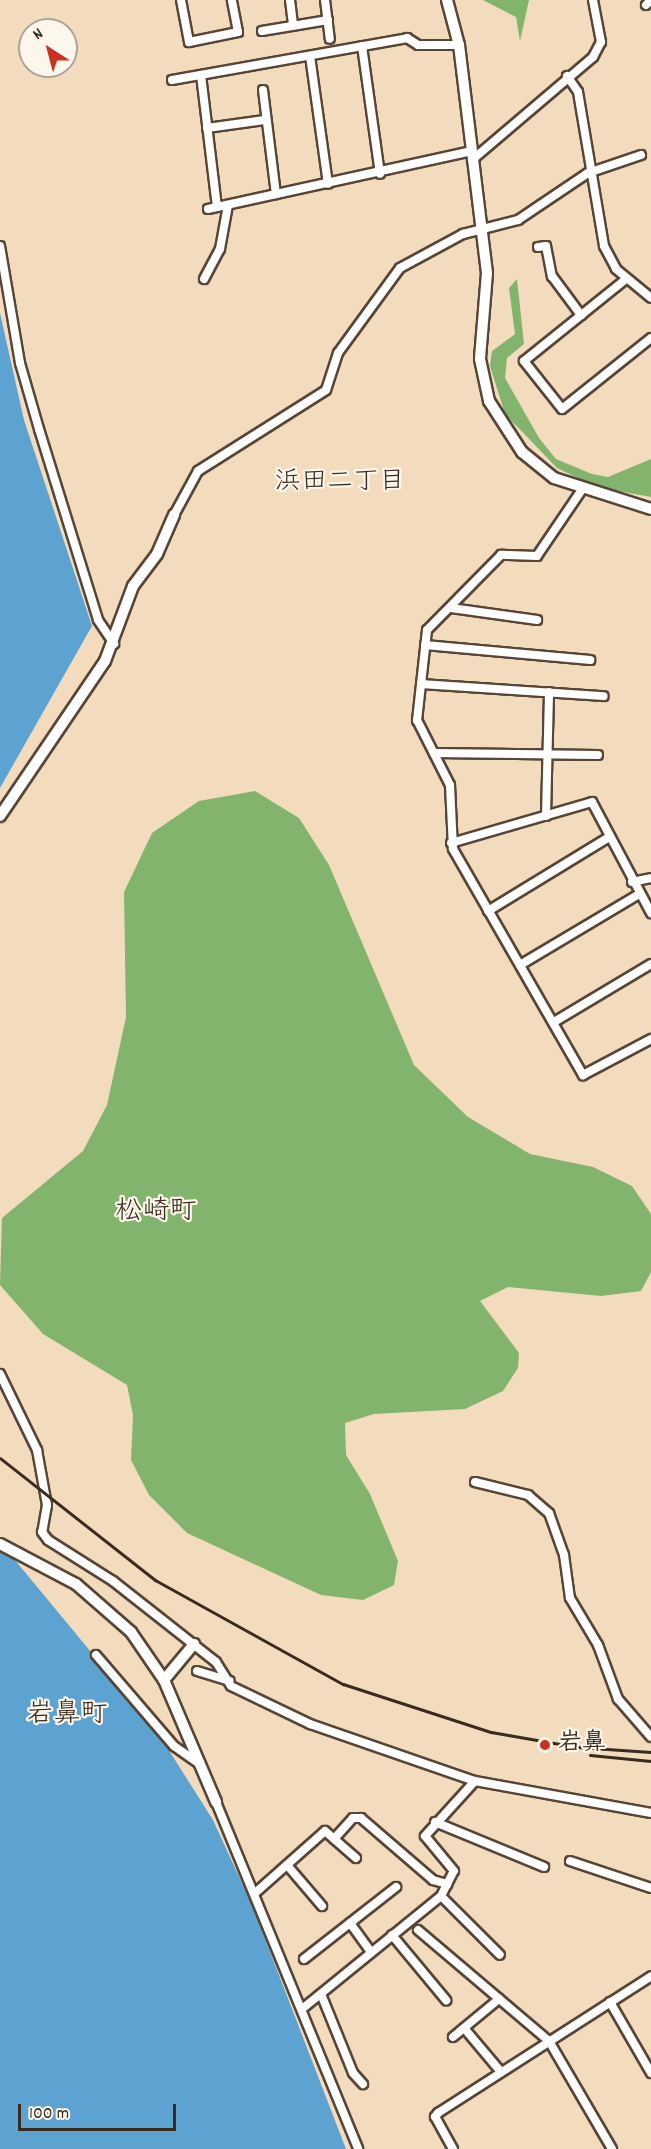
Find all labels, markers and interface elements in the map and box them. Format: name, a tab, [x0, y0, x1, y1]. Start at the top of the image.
north arrow	[18, 18, 78, 78]
text: N	[28, 23, 48, 46]
district label: 浜田二丁目	[275, 467, 405, 499]
district label: 松崎町	[116, 1197, 196, 1229]
district label: 岩鼻町	[27, 1700, 107, 1732]
place label: 岩鼻	[558, 1731, 606, 1759]
marker: 岩鼻	[536, 1736, 554, 1754]
scale bar	[21, 2092, 178, 2130]
text: 100 m	[29, 2102, 69, 2127]

